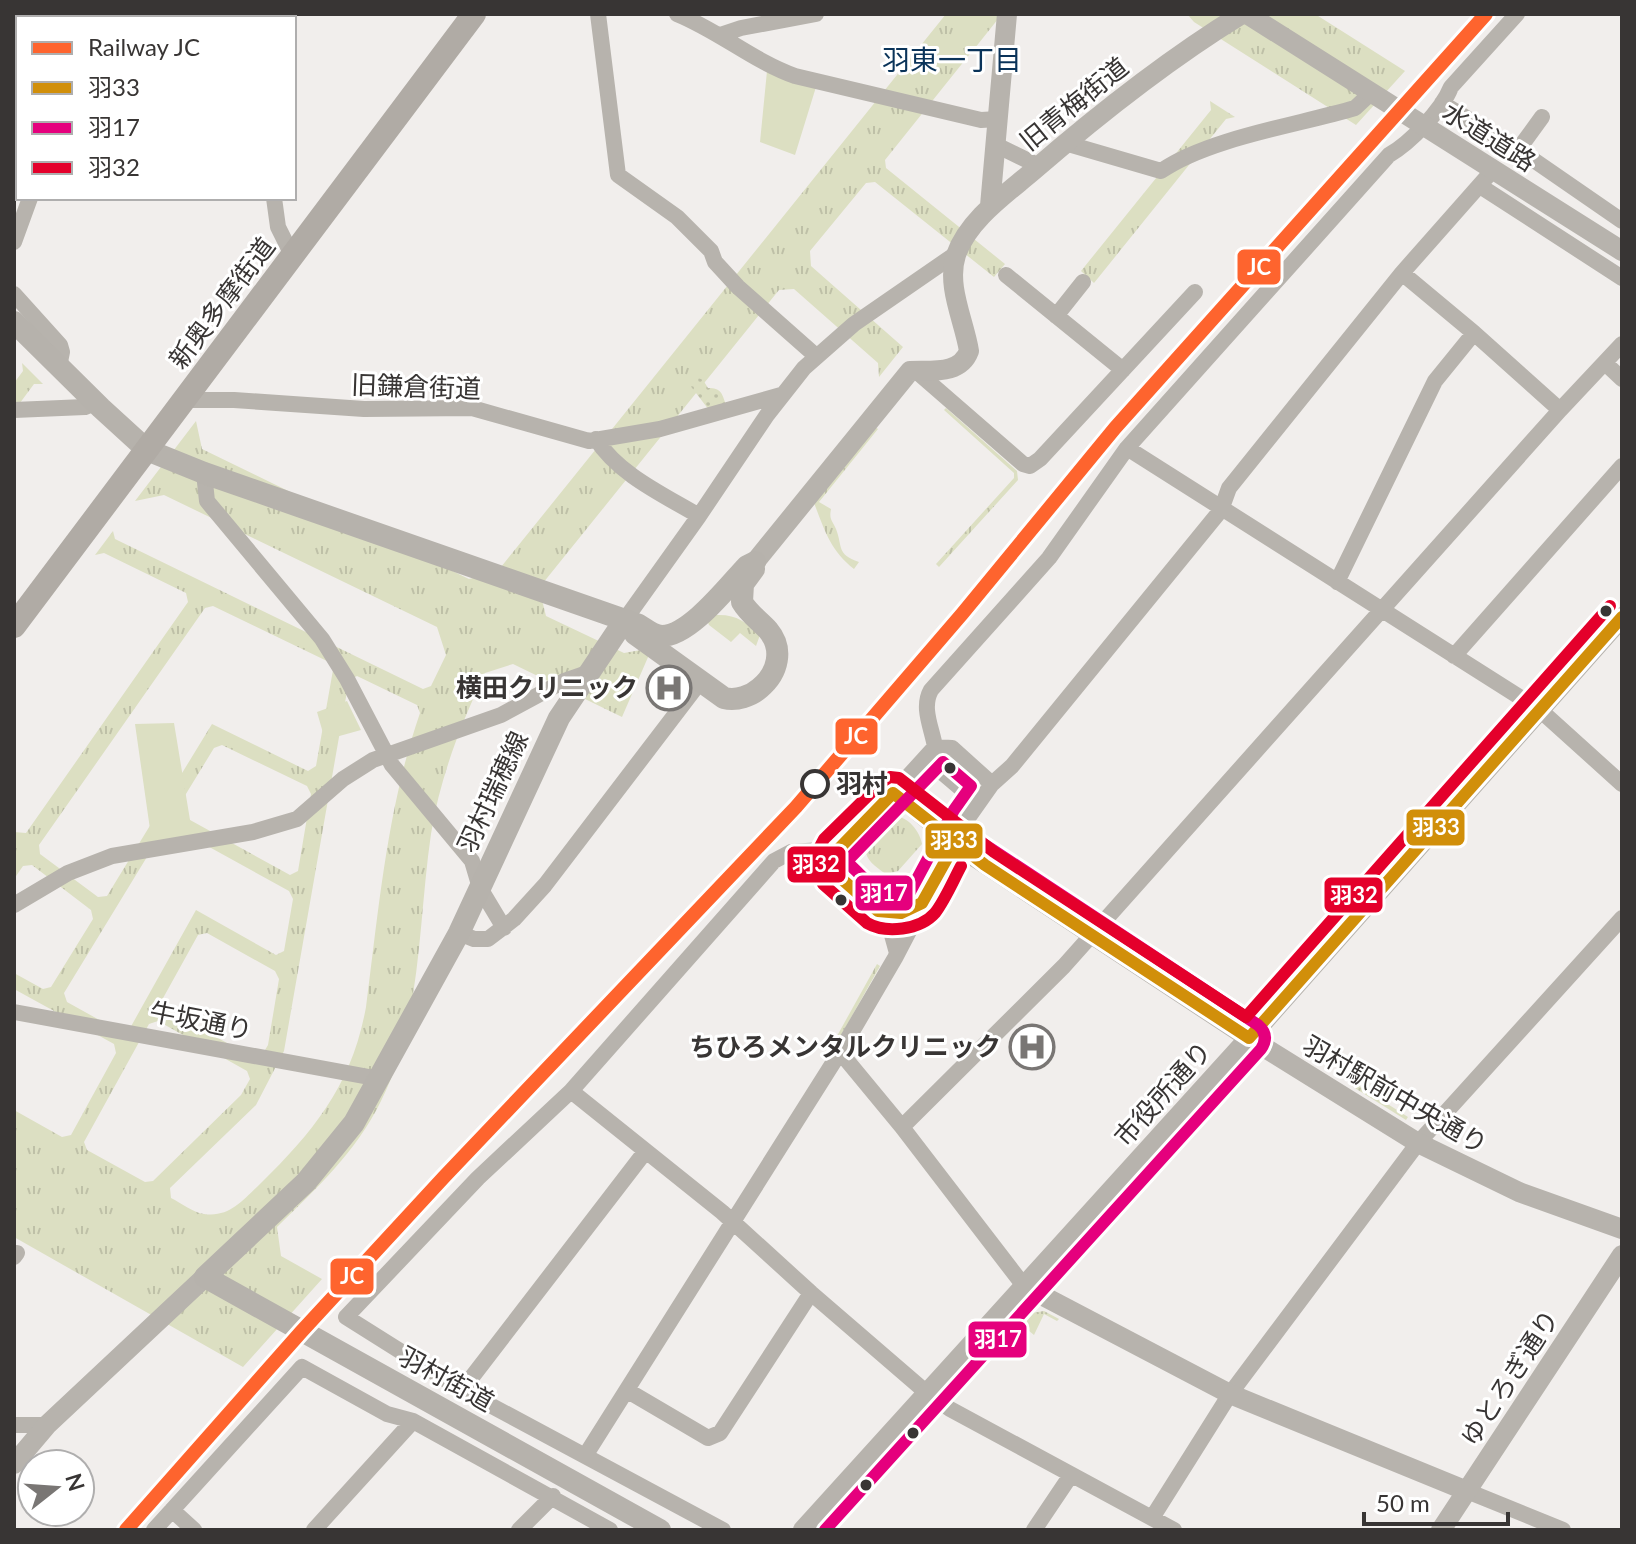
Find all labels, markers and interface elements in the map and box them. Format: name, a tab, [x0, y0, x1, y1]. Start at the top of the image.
legend	[16, 16, 296, 200]
text: Railway JC	[88, 32, 200, 61]
district label: 羽東一丁目	[882, 42, 1022, 76]
street label: 旧青梅街道	[1013, 50, 1134, 157]
text: 羽33	[88, 72, 140, 101]
street label: 水道道路	[1437, 95, 1542, 177]
text: 羽17	[88, 112, 140, 141]
text: 羽32	[88, 152, 140, 181]
street label: 新奥多摩街道	[161, 230, 281, 374]
line badge: JC	[1236, 248, 1282, 286]
text: JC	[1247, 253, 1271, 280]
street label: 旧鎌倉街道	[351, 368, 482, 404]
unlabelled marker	[1598, 603, 1614, 619]
hospital icon: 横田クリニック	[645, 664, 693, 712]
place label: 横田クリニック	[456, 671, 638, 703]
line badge: JC	[834, 717, 879, 756]
text: JC	[844, 722, 868, 749]
street label: 羽村瑞穂線	[450, 726, 534, 857]
unlabelled marker	[942, 760, 958, 776]
place label: 羽村	[836, 767, 888, 799]
marker: 羽村	[801, 770, 829, 798]
line badge: 羽33	[1405, 808, 1466, 847]
text: 羽33	[1412, 813, 1460, 840]
line badge: 羽33	[924, 822, 984, 860]
text: 羽33	[930, 826, 978, 853]
line badge: 羽32	[786, 845, 847, 884]
text: 羽32	[792, 850, 840, 877]
line badge: 羽17	[854, 874, 914, 912]
line badge: 羽32	[1323, 876, 1384, 914]
text: 羽17	[860, 879, 908, 906]
text: 羽32	[1330, 881, 1378, 908]
unlabelled marker	[833, 892, 849, 908]
street label: 牛坂通り	[147, 994, 255, 1046]
hospital icon: ちひろメンタルクリニック	[1008, 1023, 1056, 1071]
street label: 羽村駅前中央通り	[1297, 1028, 1494, 1160]
place label: ちひろメンタルクリニック	[689, 1030, 1001, 1062]
street label: 市役所通り	[1107, 1034, 1218, 1152]
line badge: JC	[329, 1257, 375, 1296]
text: JC	[340, 1262, 364, 1289]
street label: ゆとろぎ通り	[1453, 1303, 1565, 1452]
line badge: 羽17	[967, 1320, 1028, 1359]
text: 羽17	[974, 1325, 1022, 1352]
street label: 羽村街道	[393, 1339, 500, 1417]
unlabelled marker	[905, 1425, 921, 1441]
north arrow	[16, 1448, 96, 1528]
text: N	[60, 1470, 91, 1494]
scale bar	[1364, 1476, 1508, 1526]
unlabelled marker	[858, 1477, 874, 1493]
text: 50 m	[1376, 1488, 1430, 1517]

